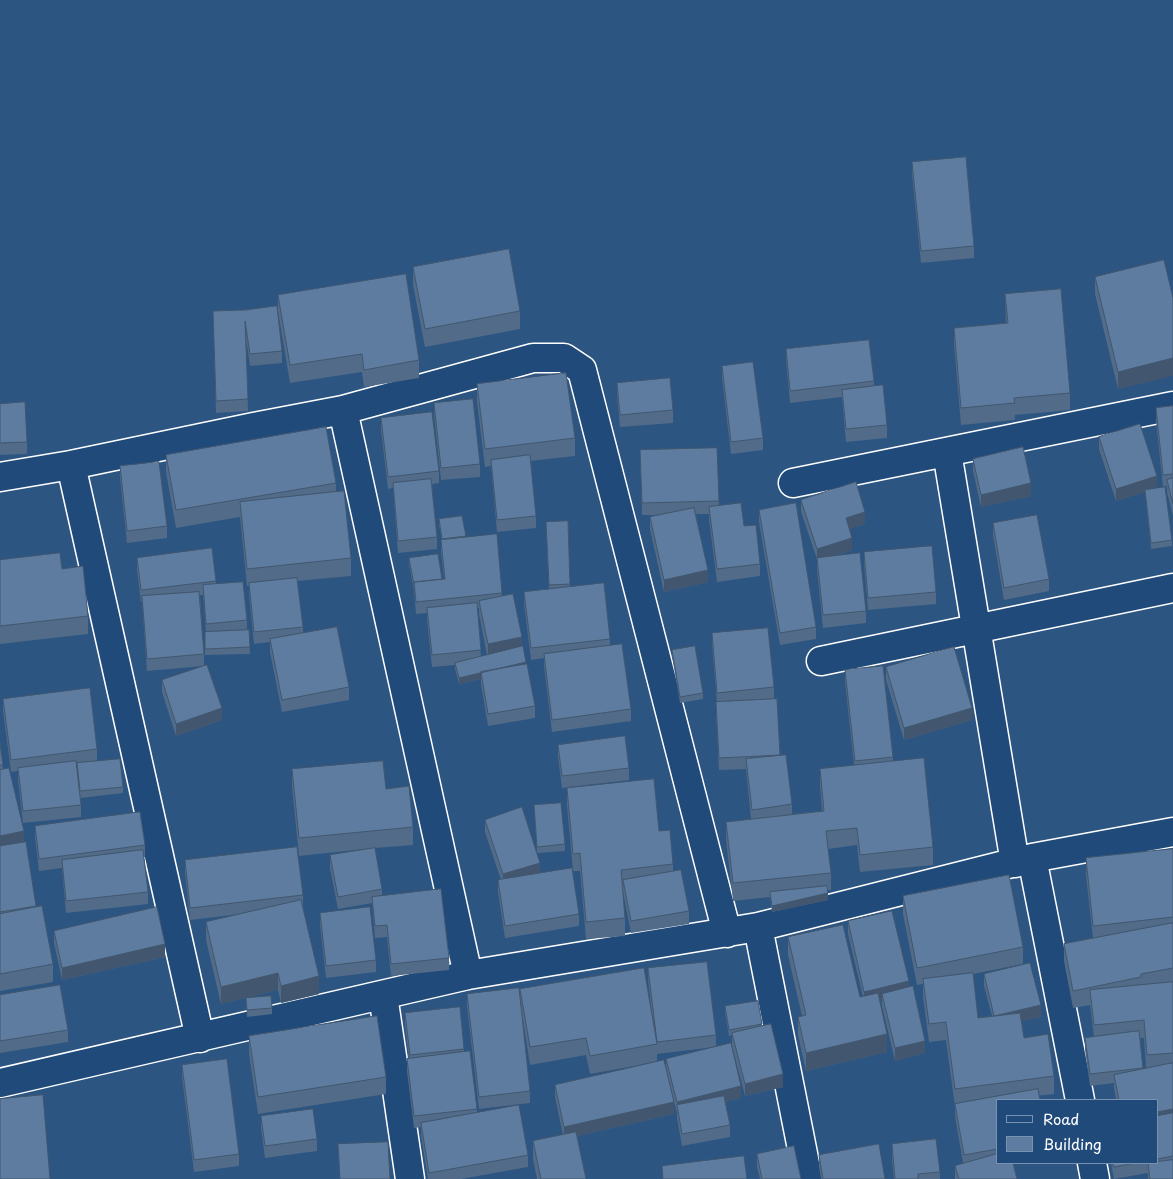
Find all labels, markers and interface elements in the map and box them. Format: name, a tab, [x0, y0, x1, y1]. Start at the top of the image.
legend	[996, 1099, 1158, 1164]
text: Road	[1043, 1107, 1079, 1130]
text: Building	[1043, 1132, 1102, 1155]

